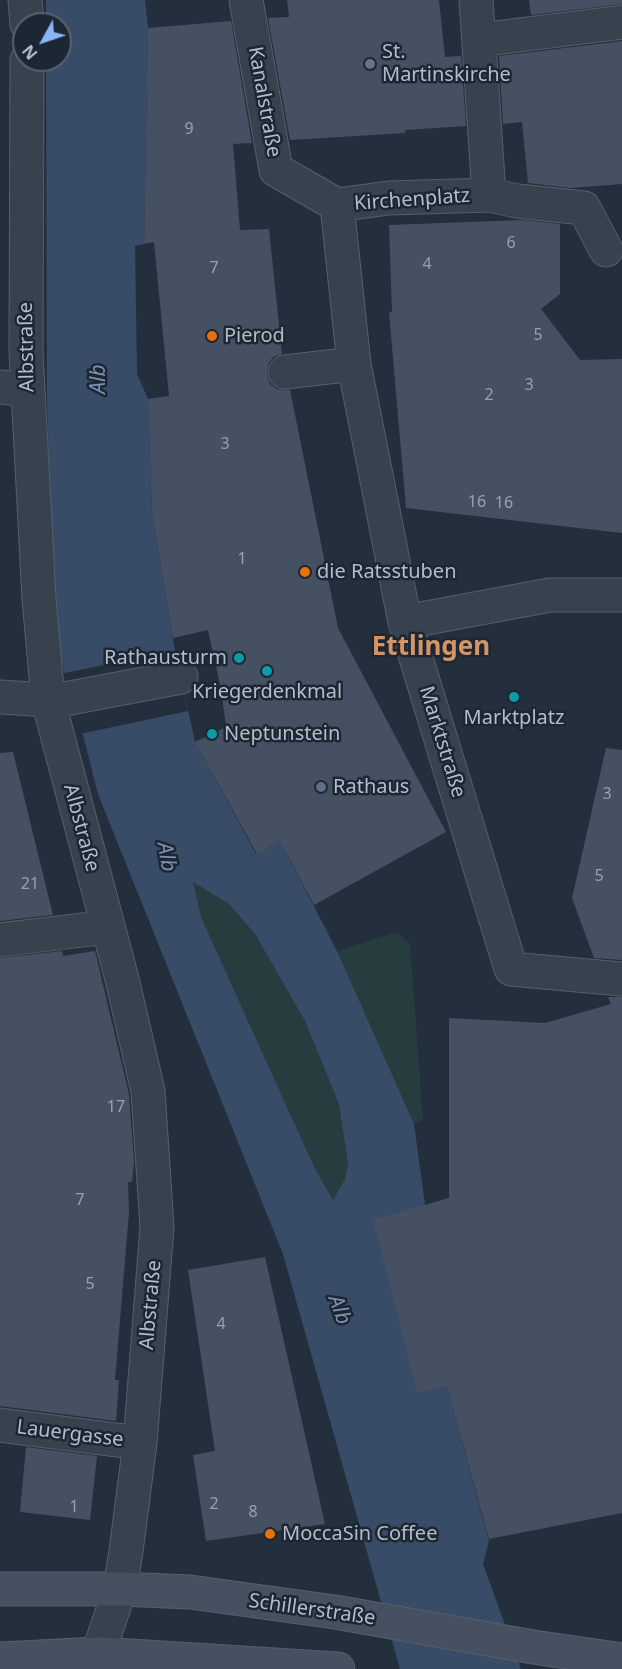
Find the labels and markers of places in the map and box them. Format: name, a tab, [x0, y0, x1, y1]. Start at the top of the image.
place label: St. Martinskirche	[382, 40, 511, 87]
marker: St. Martinskirche	[363, 57, 377, 71]
place label: Pierod	[224, 324, 285, 348]
marker: Pierod	[205, 329, 219, 343]
place label: die Ratsstuben	[317, 560, 456, 584]
marker: die Ratsstuben	[298, 565, 312, 579]
place label: Rathausturm	[104, 646, 227, 670]
marker: Rathausturm	[232, 651, 246, 665]
marker: Kriegerdenkmal	[260, 664, 274, 678]
place label: Kriegerdenkmal	[192, 680, 342, 704]
marker: Marktplatz	[507, 690, 521, 704]
place label: Marktplatz	[464, 706, 564, 730]
place label: Neptunstein	[224, 722, 340, 746]
marker: Neptunstein	[205, 727, 219, 741]
place label: Rathaus	[333, 775, 409, 799]
marker: Rathaus	[314, 780, 328, 794]
place label: MoccaSin Coffee	[282, 1522, 437, 1546]
marker: MoccaSin Coffee	[263, 1527, 277, 1541]

